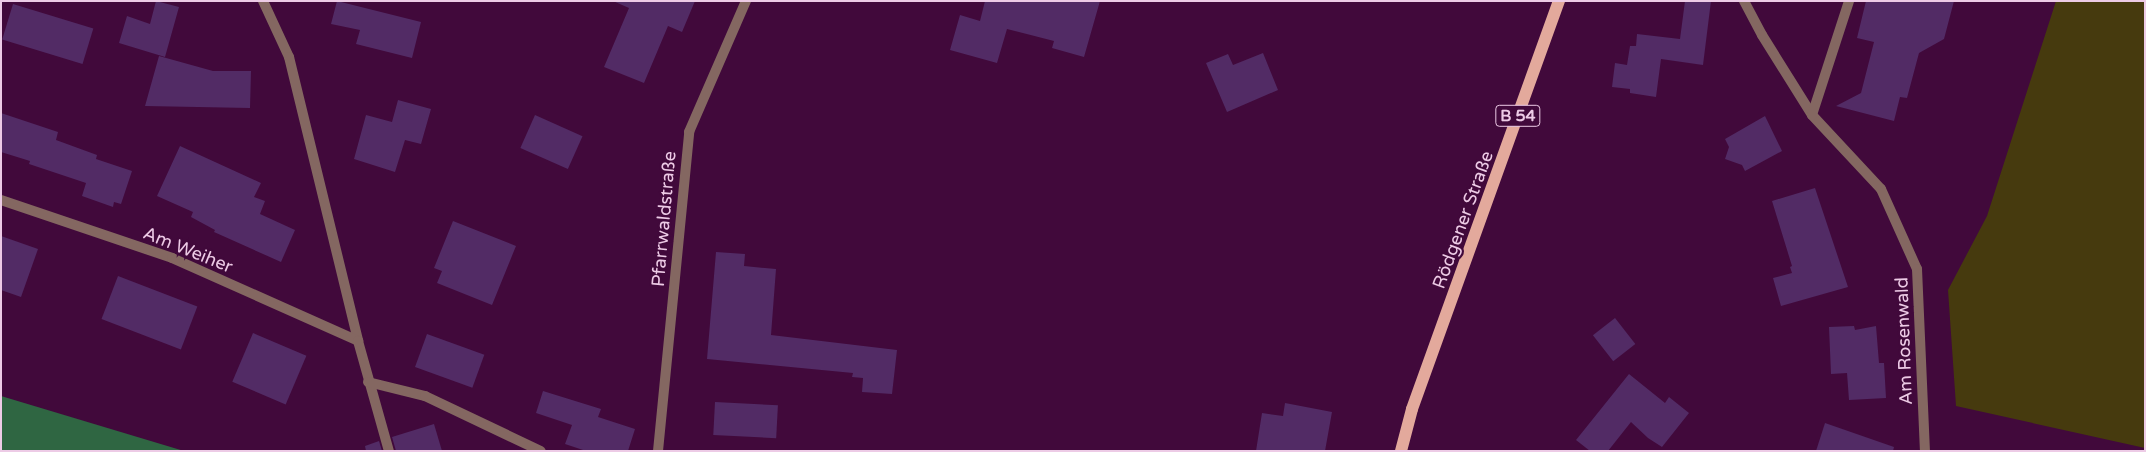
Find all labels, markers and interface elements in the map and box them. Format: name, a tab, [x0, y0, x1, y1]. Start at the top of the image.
road number: B 54	[1494, 102, 1542, 130]
street label: Rödgener Straße	[1428, 148, 1498, 292]
street label: Pfarrwaldstraße	[647, 150, 681, 288]
street label: Am Weiher	[140, 222, 236, 278]
street label: Am Rosenwald	[1891, 277, 1917, 405]

